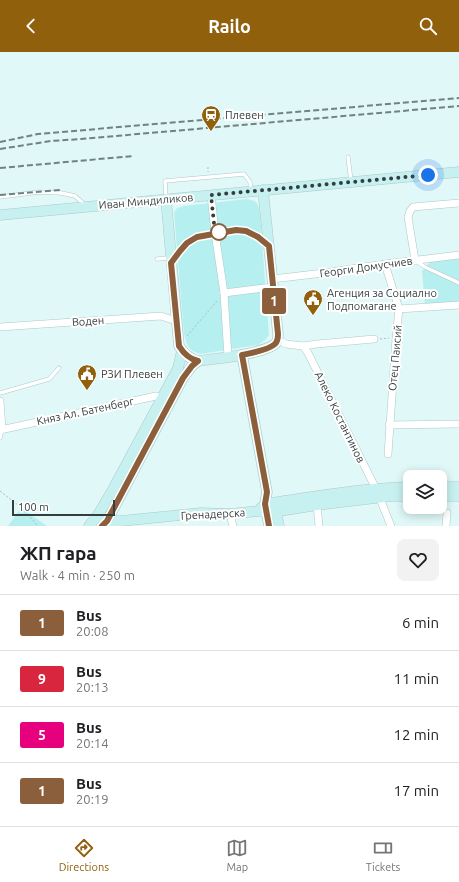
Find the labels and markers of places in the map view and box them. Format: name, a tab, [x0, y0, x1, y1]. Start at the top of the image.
station icon: Плевен	[200, 104, 222, 132]
place label: Плевен	[225, 109, 264, 121]
unlabelled marker	[210, 223, 228, 241]
place label: Агенция за Социално Подпомагане	[327, 287, 437, 312]
public building icon: Агенция за Социално Подпомагане	[302, 288, 324, 316]
public building icon: РЗИ Плевен	[76, 363, 98, 391]
place label: РЗИ Плевен	[101, 368, 163, 380]

